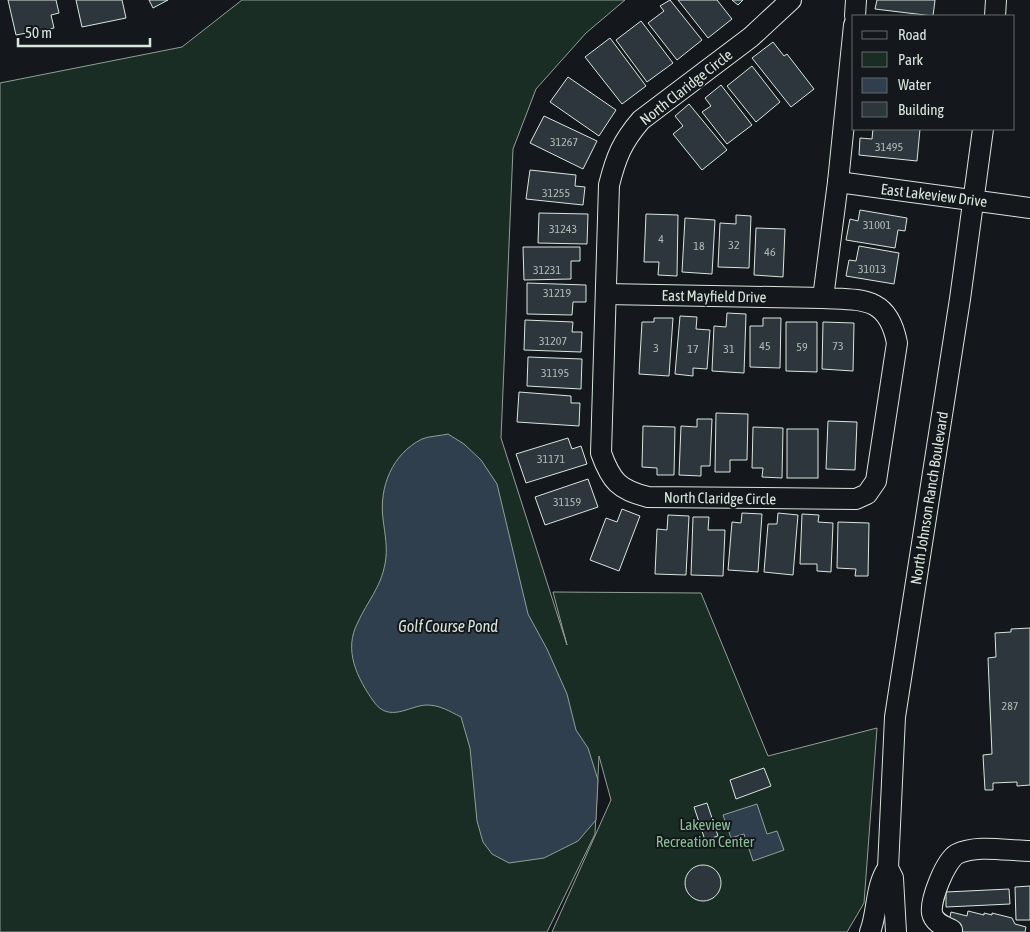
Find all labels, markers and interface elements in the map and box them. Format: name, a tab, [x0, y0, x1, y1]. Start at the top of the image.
scale bar	[18, 15, 150, 47]
legend	[852, 15, 1015, 130]
text: 50 m	[25, 24, 52, 41]
text: Road	[898, 26, 927, 43]
street label: North Claridge Circle	[637, 46, 736, 128]
text: Park	[898, 51, 923, 68]
text: Water	[898, 76, 931, 93]
text: Building	[898, 101, 944, 118]
house number: 31267	[550, 135, 578, 149]
house number: 31495	[875, 140, 903, 154]
street label: East Lakeview Drive	[880, 180, 988, 210]
house number: 31255	[542, 186, 570, 200]
house number: 31001	[863, 218, 891, 232]
house number: 31243	[549, 222, 577, 236]
house number: 4	[658, 232, 664, 246]
house number: 32	[728, 238, 740, 252]
house number: 18	[693, 239, 705, 253]
house number: 46	[764, 245, 776, 259]
house number: 31013	[858, 262, 886, 276]
house number: 31231	[533, 263, 561, 277]
house number: 31219	[543, 286, 571, 300]
street label: East Mayfield Drive	[661, 287, 767, 305]
house number: 31207	[539, 334, 567, 348]
house number: 45	[759, 339, 771, 353]
house number: 73	[832, 339, 844, 353]
house number: 59	[796, 340, 808, 354]
house number: 3	[653, 341, 659, 355]
house number: 17	[687, 342, 699, 356]
house number: 31	[723, 342, 735, 356]
house number: 31195	[541, 366, 569, 380]
street label: North Johnson Ranch Boulevard	[907, 410, 951, 586]
house number: 31171	[537, 452, 565, 466]
street label: North Claridge Circle	[664, 489, 776, 507]
house number: 31159	[553, 495, 581, 509]
water label: Golf Course Pond	[398, 617, 498, 635]
house number: 287	[1002, 699, 1019, 713]
park label: Lakeview Recreation Center	[656, 816, 755, 850]

